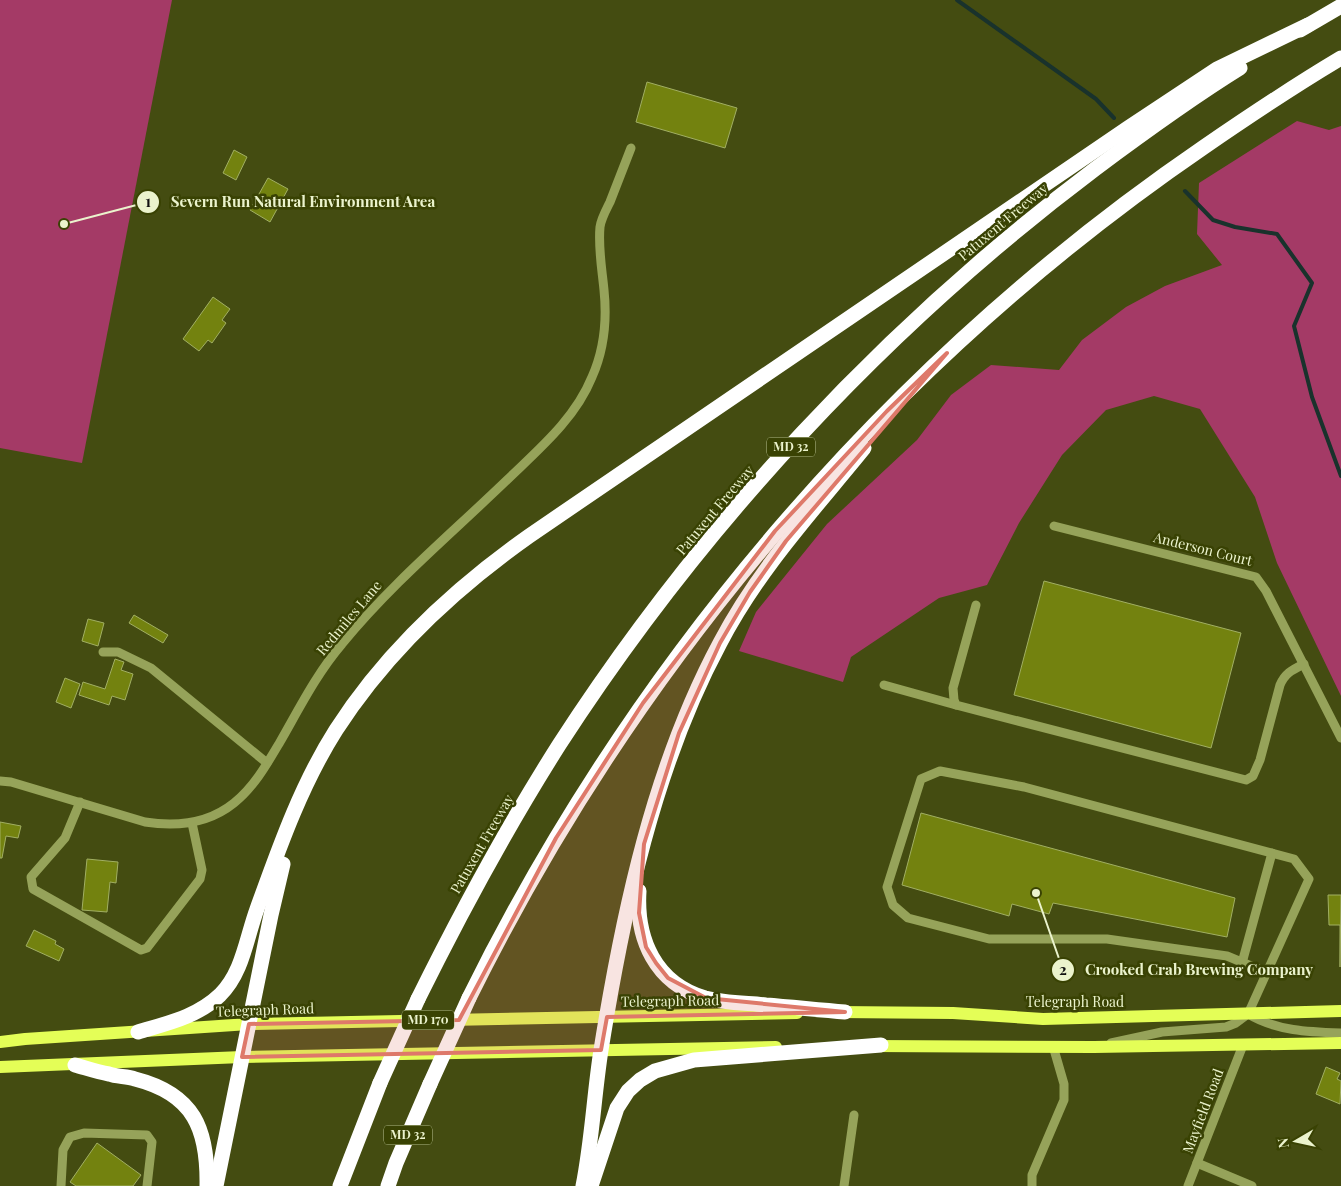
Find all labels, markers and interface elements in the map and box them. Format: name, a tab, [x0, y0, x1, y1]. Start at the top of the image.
street label: Patuxent Freeway	[954, 179, 1051, 265]
callout: Severn Run Natural Environment Area	[136, 187, 446, 217]
text: 1	[145, 191, 151, 211]
text: Severn Run Natural Environment Area	[171, 191, 435, 211]
road number: MD 32	[767, 438, 815, 457]
street label: Patuxent Freeway	[672, 461, 758, 558]
street label: Anderson Court	[1151, 527, 1255, 570]
street label: Redmiles Lane	[312, 576, 386, 659]
street label: Patuxent Freeway	[445, 791, 518, 897]
callout: Crooked Crab Brewing Company	[1050, 955, 1323, 985]
text: 2	[1059, 959, 1067, 979]
text: Crooked Crab Brewing Company	[1085, 959, 1313, 979]
street label: Telegraph Road	[621, 990, 719, 1011]
street label: Telegraph Road	[1026, 992, 1124, 1011]
street label: Telegraph Road	[215, 998, 314, 1021]
road number: MD 170	[402, 1010, 454, 1030]
street label: Mayfield Road	[1178, 1066, 1227, 1156]
north arrow	[1271, 1116, 1321, 1166]
road number: MD 32	[384, 1126, 432, 1144]
text: N	[1272, 1137, 1293, 1150]

